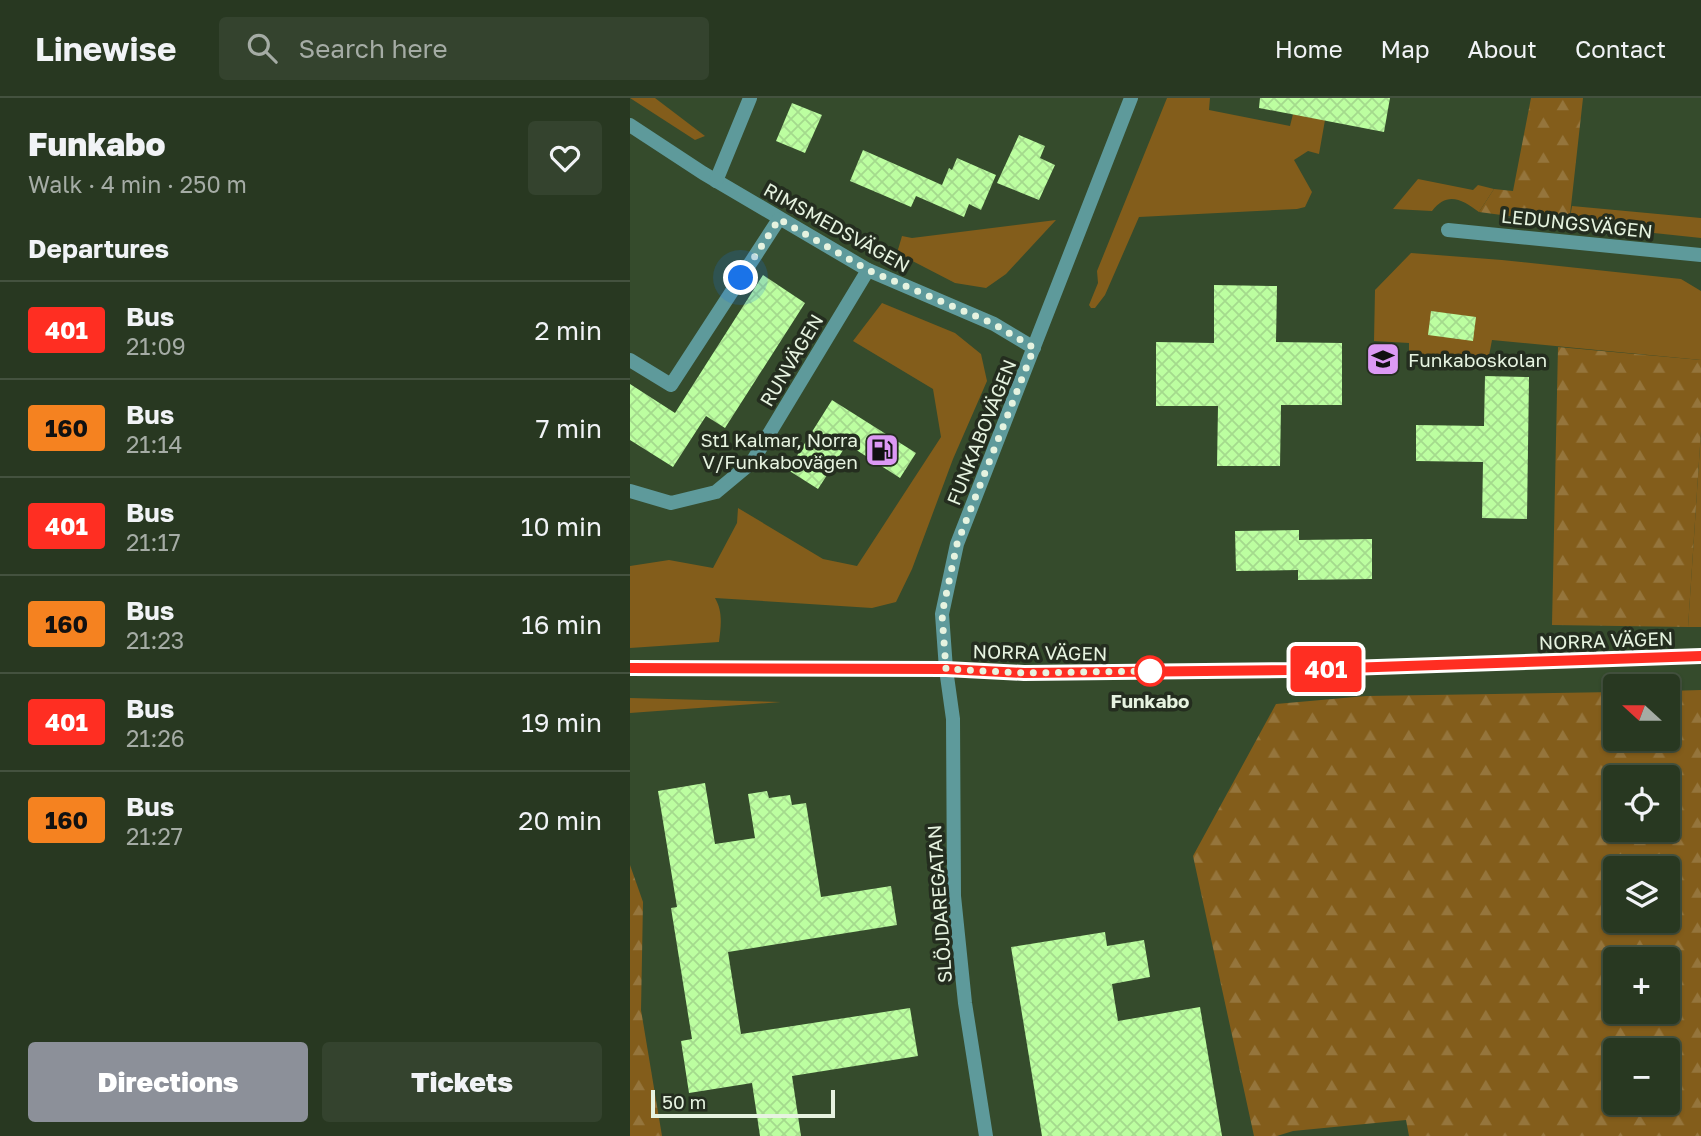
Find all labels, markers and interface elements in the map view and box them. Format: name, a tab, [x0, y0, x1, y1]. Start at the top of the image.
search box	[219, 17, 709, 80]
text: Linewise	[35, 29, 177, 68]
icon: search	[243, 29, 281, 67]
text: Search here	[299, 33, 448, 64]
text: Home	[1275, 34, 1343, 63]
text: Map	[1381, 34, 1430, 63]
text: About	[1468, 34, 1537, 63]
text: Contact	[1575, 34, 1666, 63]
button: heart	[528, 121, 602, 195]
text: Funkabo	[28, 124, 165, 163]
text: Walk · 4 min · 250 m	[28, 170, 247, 198]
street label: RIMSMEDSVÄGEN	[760, 177, 914, 277]
street label: LEDUNGSVÄGEN	[1500, 204, 1654, 242]
text: Departures	[28, 233, 169, 264]
your location	[723, 260, 758, 295]
text: Bus	[126, 301, 174, 332]
street label: RUNVÄGEN	[754, 310, 828, 410]
text: 401	[45, 315, 88, 344]
text: 2 min	[534, 315, 602, 346]
text: 21:09	[126, 332, 186, 360]
school or university icon: Funkaboskolan	[1364, 340, 1402, 378]
place label: Funkaboskolan	[1408, 348, 1547, 371]
street label: FUNKABOVÄGEN	[941, 356, 1021, 508]
text: Bus	[126, 399, 174, 430]
text: 160	[45, 413, 88, 442]
text: 7 min	[536, 413, 602, 444]
place label: St1 Kalmar, Norra V/Funkabovägen	[701, 428, 858, 473]
text: 21:14	[126, 430, 183, 458]
fuel station icon: St1 Kalmar, Norra V/Funkabovägen	[863, 431, 901, 469]
text: Bus	[126, 497, 174, 528]
text: 401	[45, 511, 88, 540]
text: 10 min	[521, 511, 602, 542]
text: 21:17	[126, 528, 181, 556]
text: Bus	[126, 595, 174, 626]
text: 160	[45, 609, 88, 638]
text: 16 min	[521, 609, 602, 640]
text: 21:23	[126, 626, 184, 654]
street label: NORRA VÄGEN	[1538, 626, 1674, 654]
street label: NORRA VÄGEN	[972, 639, 1108, 665]
line badge: 401	[1286, 646, 1366, 692]
text: 401	[1305, 654, 1347, 683]
marker: Funkabo	[1135, 656, 1165, 686]
north arrow	[1603, 674, 1680, 751]
map controls	[1603, 674, 1680, 1115]
place label: Funkabo	[1110, 689, 1190, 712]
text: Bus	[126, 693, 174, 724]
text: 401	[45, 707, 88, 736]
text: 19 min	[521, 707, 602, 738]
text: 21:26	[126, 724, 185, 752]
button: locate	[1603, 765, 1680, 842]
text: Bus	[126, 791, 174, 822]
text: 160	[45, 805, 88, 834]
text: 20 min	[518, 805, 602, 836]
text: 21:27	[126, 822, 183, 850]
street label: SLÖJDAREGATAN	[922, 824, 956, 984]
button: layers	[1603, 856, 1680, 933]
button: +	[1603, 947, 1680, 1024]
button: −	[1603, 1038, 1680, 1115]
button: Directions	[28, 1042, 308, 1122]
button: Tickets	[322, 1042, 602, 1122]
scale bar	[651, 1087, 835, 1119]
text: 50 m	[662, 1090, 706, 1113]

